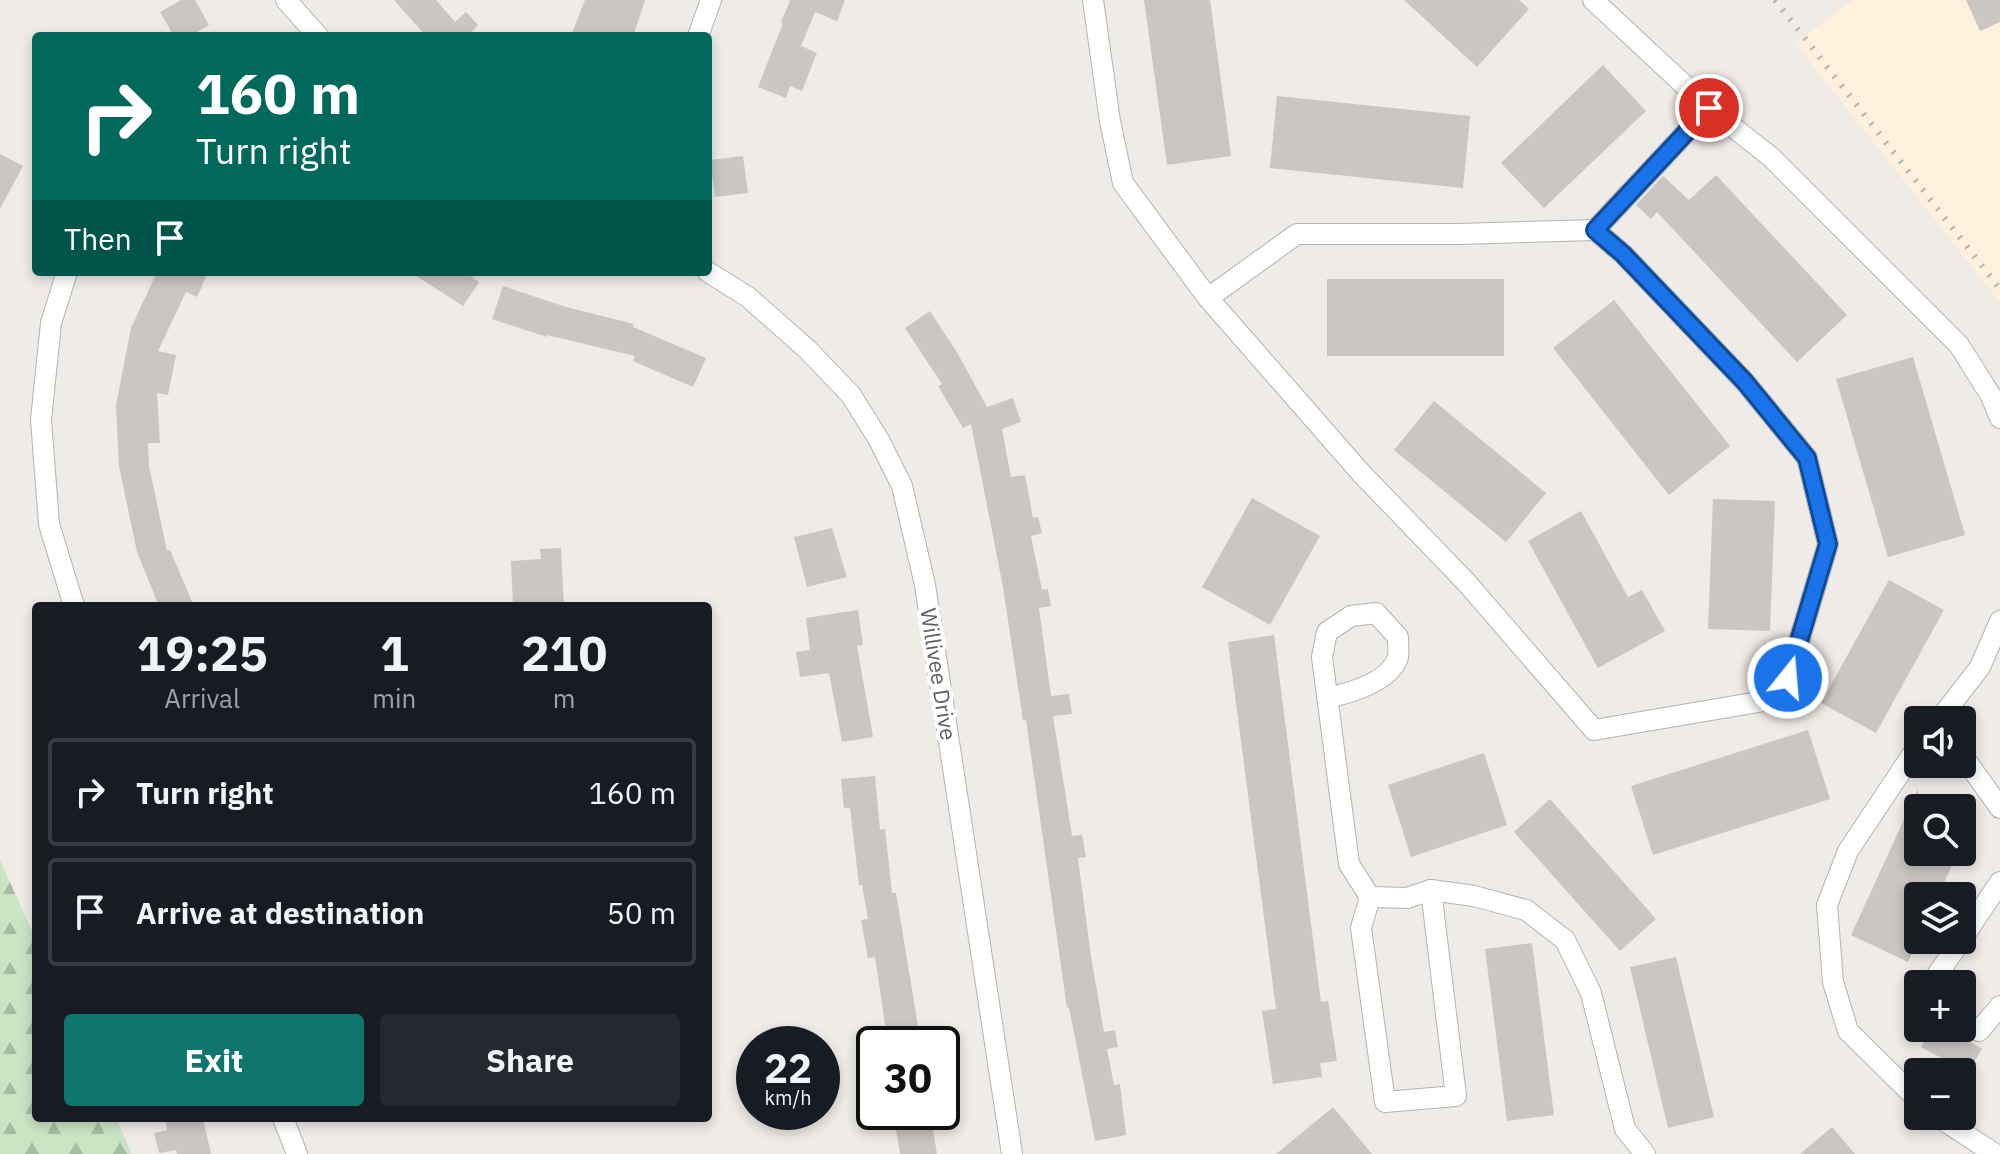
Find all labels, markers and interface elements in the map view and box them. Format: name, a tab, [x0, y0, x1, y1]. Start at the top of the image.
text: 160 m	[196, 57, 360, 129]
icon: right	[64, 64, 168, 168]
pin	[1675, 74, 1743, 142]
icon: arrive	[1687, 86, 1731, 130]
text: Turn right	[196, 127, 352, 174]
icon: arrive	[148, 216, 192, 260]
text: Then	[64, 219, 132, 258]
street label: Willivee Drive	[914, 606, 964, 742]
text: 19:25	[137, 622, 268, 684]
text: 1	[380, 622, 409, 684]
text: 210	[521, 622, 607, 684]
position arrow	[1746, 636, 1830, 720]
text: Arrival	[164, 681, 240, 715]
text: min	[372, 681, 416, 715]
text: m	[553, 681, 575, 715]
map controls	[1904, 706, 1976, 1130]
button: sound	[1904, 706, 1976, 778]
icon: right	[68, 770, 112, 814]
text: Turn right	[136, 773, 274, 812]
text: 160 m	[589, 773, 676, 812]
button: search	[1904, 794, 1976, 866]
button: layers	[1904, 882, 1976, 954]
icon: arrive	[68, 890, 112, 934]
text: Arrive at destination	[136, 893, 424, 932]
text: 50 m	[607, 893, 676, 932]
button: +	[1904, 970, 1976, 1042]
button: Exit	[64, 1014, 364, 1106]
button: Share	[380, 1014, 680, 1106]
speed limit sign: 30	[856, 1026, 960, 1130]
text: 22	[764, 1042, 812, 1094]
button: −	[1904, 1058, 1976, 1130]
text: km/h	[764, 1084, 812, 1111]

